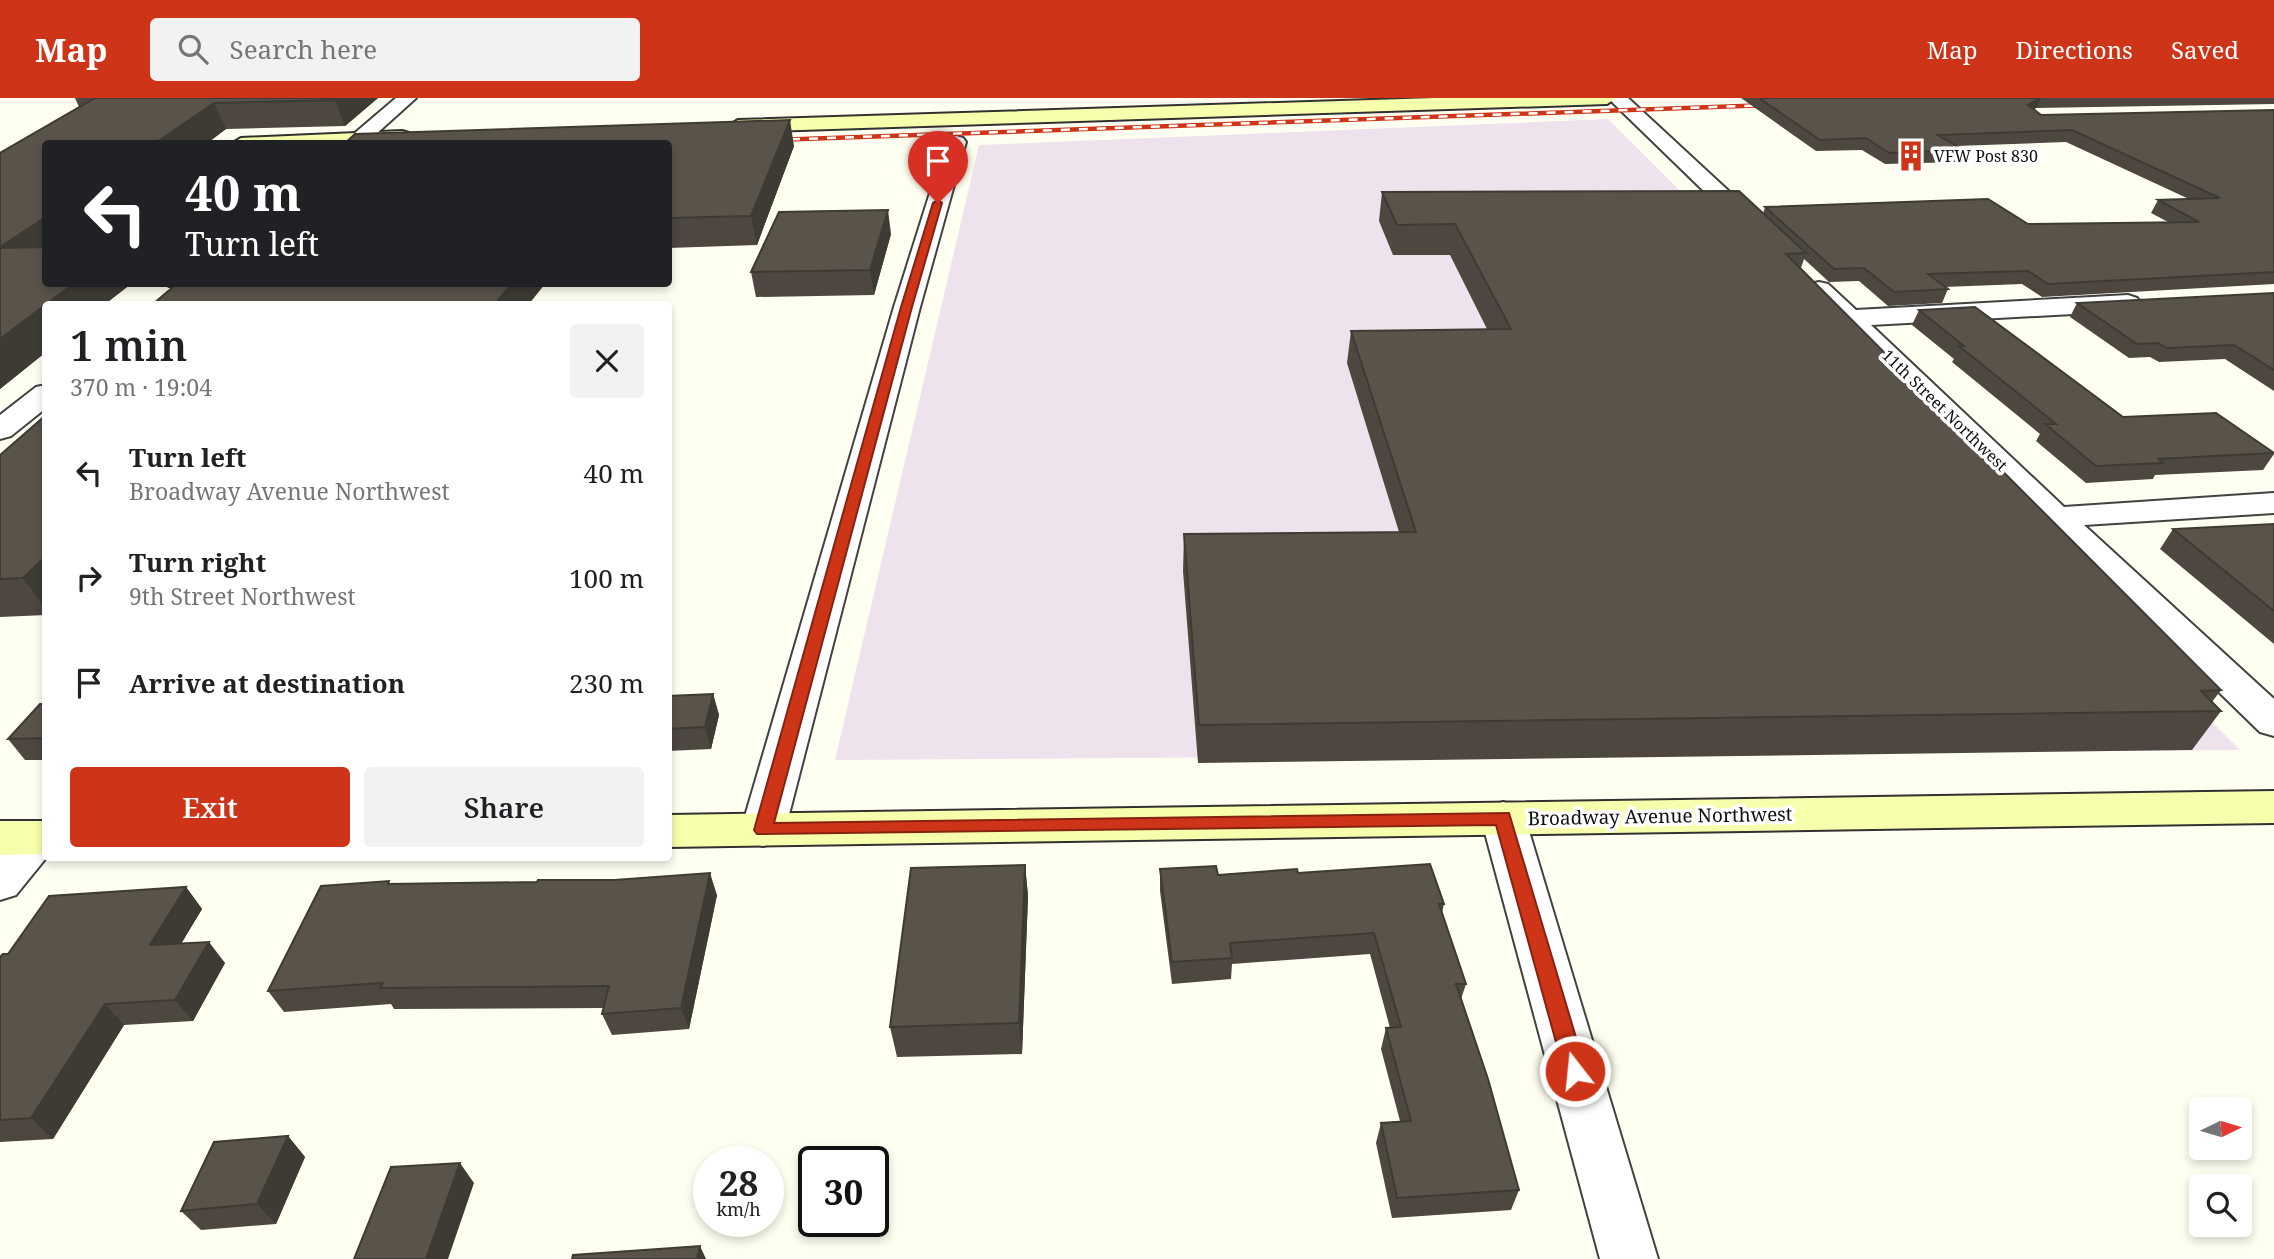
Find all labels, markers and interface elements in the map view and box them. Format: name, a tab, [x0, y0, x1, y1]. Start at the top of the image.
search box	[150, 18, 640, 81]
text: Map	[35, 27, 108, 72]
icon: search	[174, 30, 212, 68]
text: Search here	[230, 31, 377, 67]
text: Map	[1927, 33, 1978, 66]
text: Directions	[2016, 33, 2133, 66]
text: Saved	[2171, 33, 2239, 66]
pin	[908, 131, 968, 203]
building icon: VFW Post 830	[1894, 139, 1928, 173]
icon: arrive	[919, 142, 957, 180]
place label: VFW Post 830	[1934, 145, 2038, 167]
text: 40 m	[185, 159, 301, 225]
icon: left	[70, 168, 161, 259]
text: Turn left	[185, 222, 319, 265]
text: 1 min	[70, 316, 187, 373]
button: close	[570, 324, 644, 398]
street label: 11th Street Northwest	[1877, 344, 2013, 476]
text: 370 m · 19:04	[70, 371, 212, 403]
text: Turn left	[129, 439, 246, 475]
icon: left	[70, 454, 108, 492]
text: 40 m	[584, 455, 644, 491]
text: Broadway Avenue Northwest	[129, 475, 450, 507]
text: Turn right	[129, 544, 266, 580]
icon: right	[70, 559, 108, 597]
text: 100 m	[569, 560, 644, 596]
text: 9th Street Northwest	[129, 580, 356, 612]
icon: arrive	[70, 664, 108, 702]
text: Arrive at destination	[129, 665, 405, 701]
text: 230 m	[569, 665, 644, 701]
button: Exit	[70, 767, 350, 847]
button: Share	[364, 767, 644, 847]
street label: Broadway Avenue Northwest	[1527, 801, 1793, 831]
position arrow	[1538, 1034, 1612, 1108]
north arrow	[2189, 1097, 2252, 1160]
map controls	[2189, 1097, 2252, 1237]
speed limit sign: 30	[798, 1146, 889, 1237]
text: 28	[719, 1159, 758, 1206]
button: search	[2189, 1174, 2252, 1237]
text: km/h	[716, 1197, 761, 1221]

